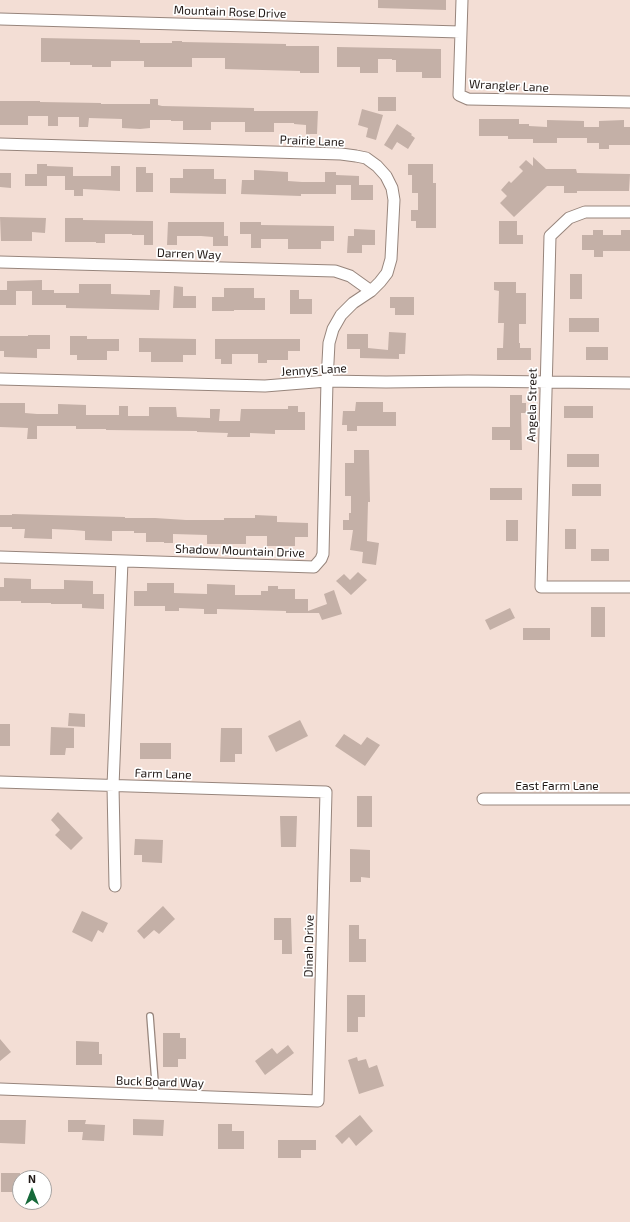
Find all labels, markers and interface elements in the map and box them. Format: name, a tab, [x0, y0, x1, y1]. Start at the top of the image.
street label: Mountain Rose Drive	[173, 3, 287, 21]
street label: Wrangler Lane	[469, 77, 549, 95]
street label: Prairie Lane	[280, 133, 344, 149]
street label: Darren Way	[157, 246, 221, 262]
street label: Jennys Lane	[281, 361, 347, 379]
street label: Angela Street	[524, 368, 540, 442]
street label: Shadow Mountain Drive	[175, 542, 305, 560]
street label: Farm Lane	[134, 766, 192, 782]
street label: East Farm Lane	[515, 779, 599, 793]
street label: Dinah Drive	[301, 915, 317, 977]
street label: Buck Board Way	[116, 1073, 204, 1091]
north arrow	[12, 1170, 52, 1210]
text: N	[28, 1172, 36, 1185]

